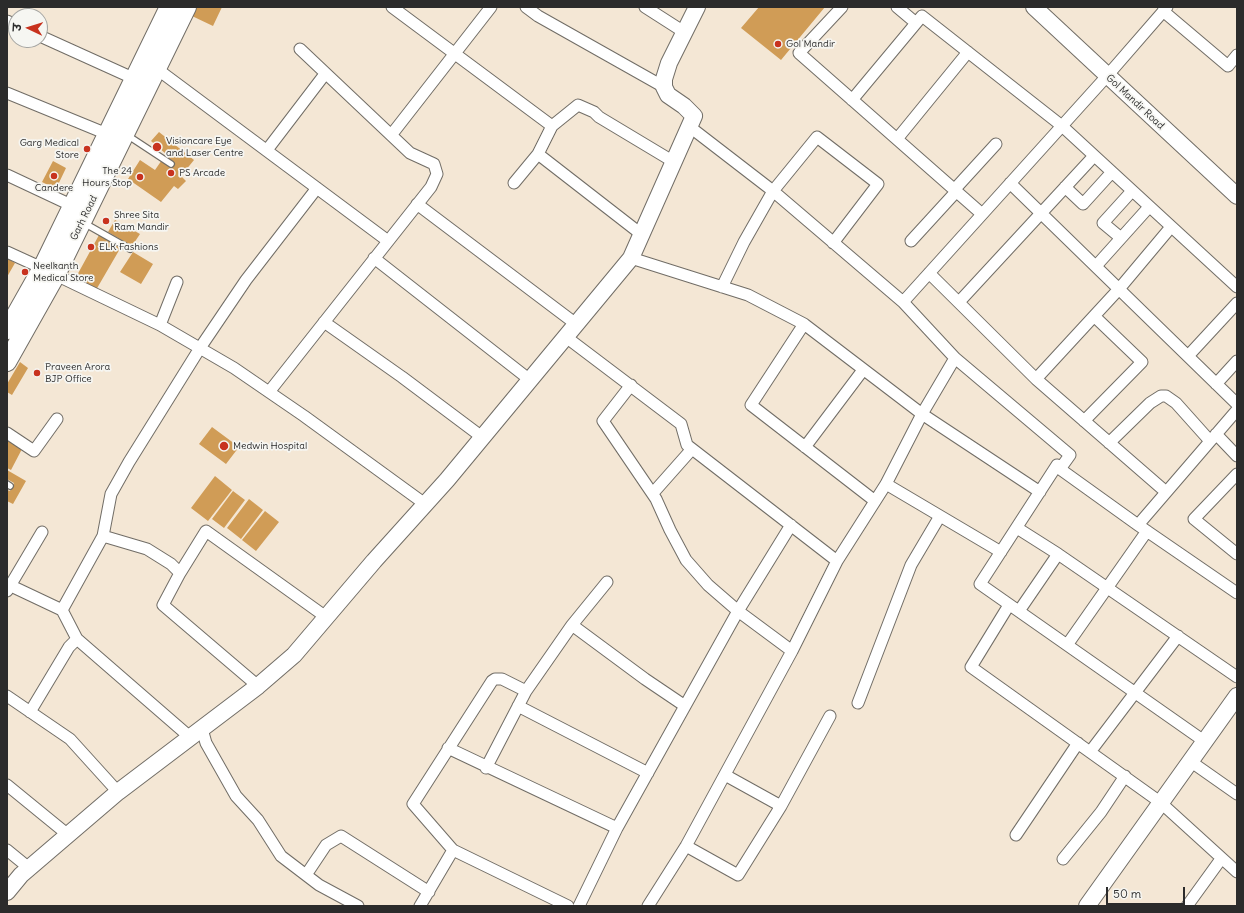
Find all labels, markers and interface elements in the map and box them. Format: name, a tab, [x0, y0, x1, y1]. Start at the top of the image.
north arrow	[8, 8, 48, 48]
text: उ	[10, 23, 24, 31]
place label: Gol Mandir	[786, 38, 835, 50]
marker: Gol Mandir	[773, 39, 783, 49]
street label: Gol Mandir Road	[1103, 72, 1167, 132]
place label: Visioncare Eye and Laser Centre	[166, 135, 243, 158]
place label: Garg Medical Store	[20, 137, 79, 160]
marker: Visioncare Eye and Laser Centre	[151, 141, 163, 153]
marker: Garg Medical Store	[82, 144, 92, 154]
place label: The 24 Hours Stop	[82, 165, 132, 188]
place label: PS Arcade	[179, 167, 225, 179]
marker: PS Arcade	[166, 168, 176, 178]
marker: Candere	[49, 171, 59, 181]
marker: The 24 Hours Stop	[135, 172, 145, 182]
place label: Candere	[35, 182, 73, 194]
street label: Garh Road	[68, 194, 100, 242]
place label: Shree Sita Ram Mandir	[114, 209, 169, 232]
marker: Shree Sita Ram Mandir	[101, 216, 111, 226]
place label: ELK Fashions	[99, 241, 158, 253]
marker: ELK Fashions	[86, 242, 96, 252]
place label: Neelkanth Medical Store	[33, 260, 93, 284]
marker: Neelkanth Medical Store	[20, 267, 30, 277]
place label: Praveen Arora BJP Office	[45, 361, 110, 384]
marker: Praveen Arora BJP Office	[32, 368, 42, 378]
marker: Medwin Hospital	[218, 440, 230, 452]
place label: Medwin Hospital	[233, 440, 307, 452]
scale bar	[1108, 879, 1187, 905]
text: 50 m	[1113, 886, 1141, 901]

